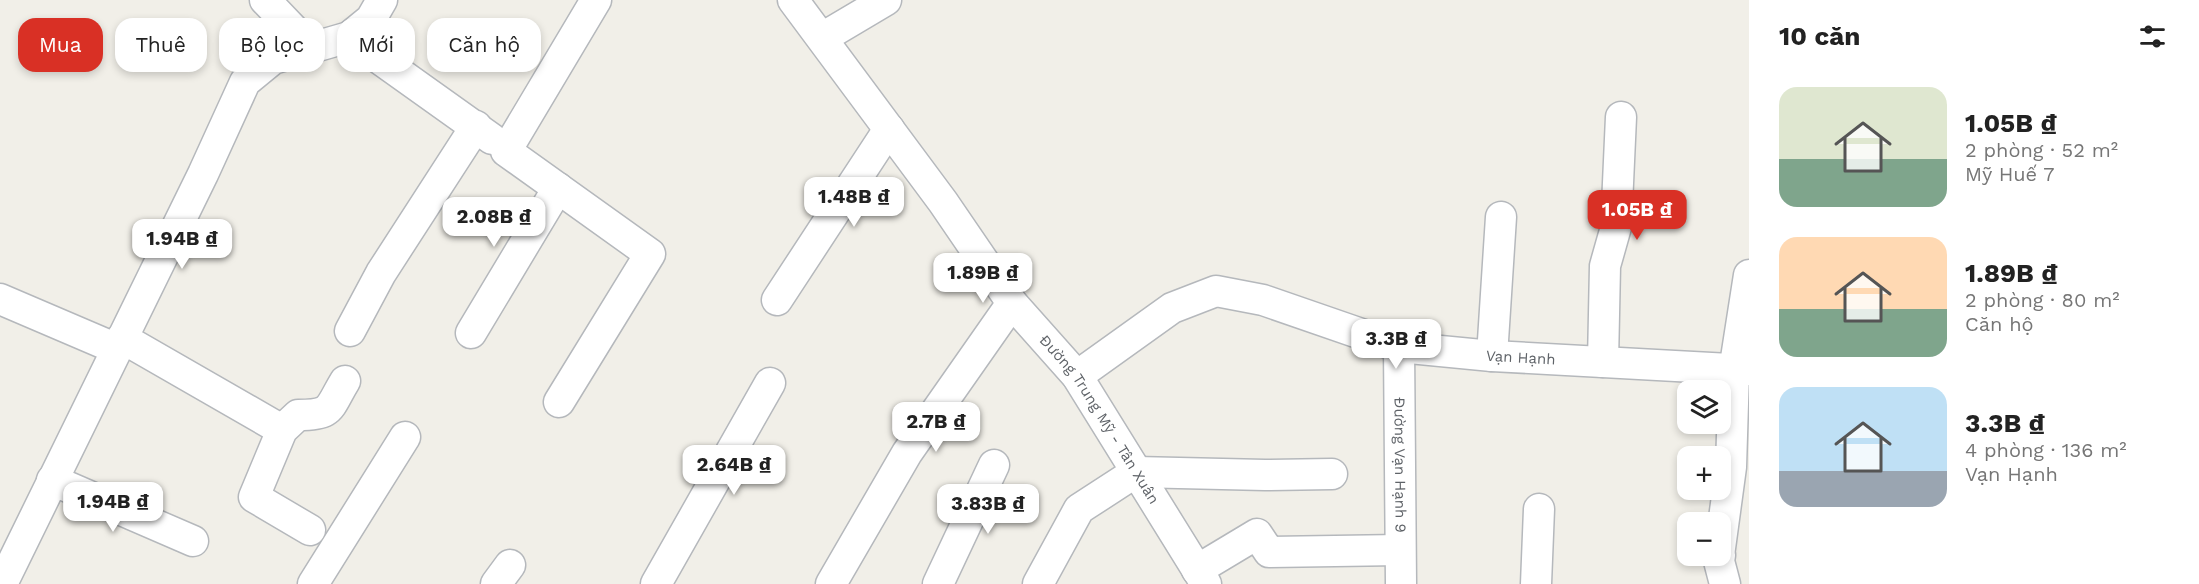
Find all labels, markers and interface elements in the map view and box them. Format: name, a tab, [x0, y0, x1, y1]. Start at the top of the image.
chip: Mua	[18, 18, 103, 72]
chip: Thuê	[115, 18, 207, 72]
chip: Bộ lọc	[219, 18, 325, 72]
chip: Mới	[337, 18, 415, 72]
chip: Căn hộ	[427, 18, 541, 72]
icon: filters	[2136, 20, 2169, 53]
text: 10 căn	[1779, 21, 1860, 51]
text: 1.05B ₫	[1965, 108, 2057, 138]
icon: home	[1827, 111, 1899, 183]
text: 2 phòng · 52 m²	[1965, 138, 2118, 162]
text: Mỹ Huế 7	[1965, 162, 2054, 186]
pin: 1.48B ₫	[799, 177, 909, 228]
text: 1.48B ₫	[818, 184, 890, 208]
pin: 1.05B ₫	[1582, 190, 1692, 241]
pin: 2.08B ₫	[439, 197, 549, 248]
text: 1.05B ₫	[1602, 197, 1672, 221]
text: 2.08B ₫	[457, 204, 532, 228]
pin: 1.94B ₫	[127, 219, 237, 270]
text: 1.94B ₫	[146, 226, 218, 250]
pin: 1.89B ₫	[928, 253, 1038, 304]
text: 1.89B ₫	[1965, 258, 2058, 288]
text: 1.89B ₫	[947, 260, 1019, 284]
icon: home	[1827, 261, 1899, 333]
text: 2 phòng · 80 m²	[1965, 288, 2120, 312]
text: Căn hộ	[1965, 312, 2034, 336]
pin: 3.3B ₫	[1347, 319, 1445, 370]
text: 3.3B ₫	[1365, 326, 1427, 350]
street label: Đường Trung Mỹ - Tân Xuân	[1036, 331, 1163, 507]
street label: Vạn Hạnh	[1485, 346, 1556, 368]
map controls	[1677, 380, 1731, 566]
button: layers	[1677, 380, 1731, 434]
street label: Đường Vạn Hạnh 9	[1390, 397, 1410, 533]
pin: 2.7B ₫	[887, 402, 985, 453]
text: 3.3B ₫	[1965, 408, 2045, 438]
text: 2.7B ₫	[906, 409, 966, 433]
icon: home	[1827, 411, 1899, 483]
text: 4 phòng · 136 m²	[1965, 438, 2127, 462]
pin: 2.64B ₫	[679, 445, 789, 496]
button: +	[1677, 446, 1731, 500]
text: 2.64B ₫	[697, 452, 771, 476]
text: Vạn Hạnh	[1965, 462, 2058, 486]
pin: 1.94B ₫	[58, 482, 168, 533]
pin: 3.83B ₫	[933, 484, 1043, 535]
text: 1.94B ₫	[77, 489, 149, 513]
text: 3.83B ₫	[951, 491, 1025, 515]
button: −	[1677, 512, 1731, 566]

